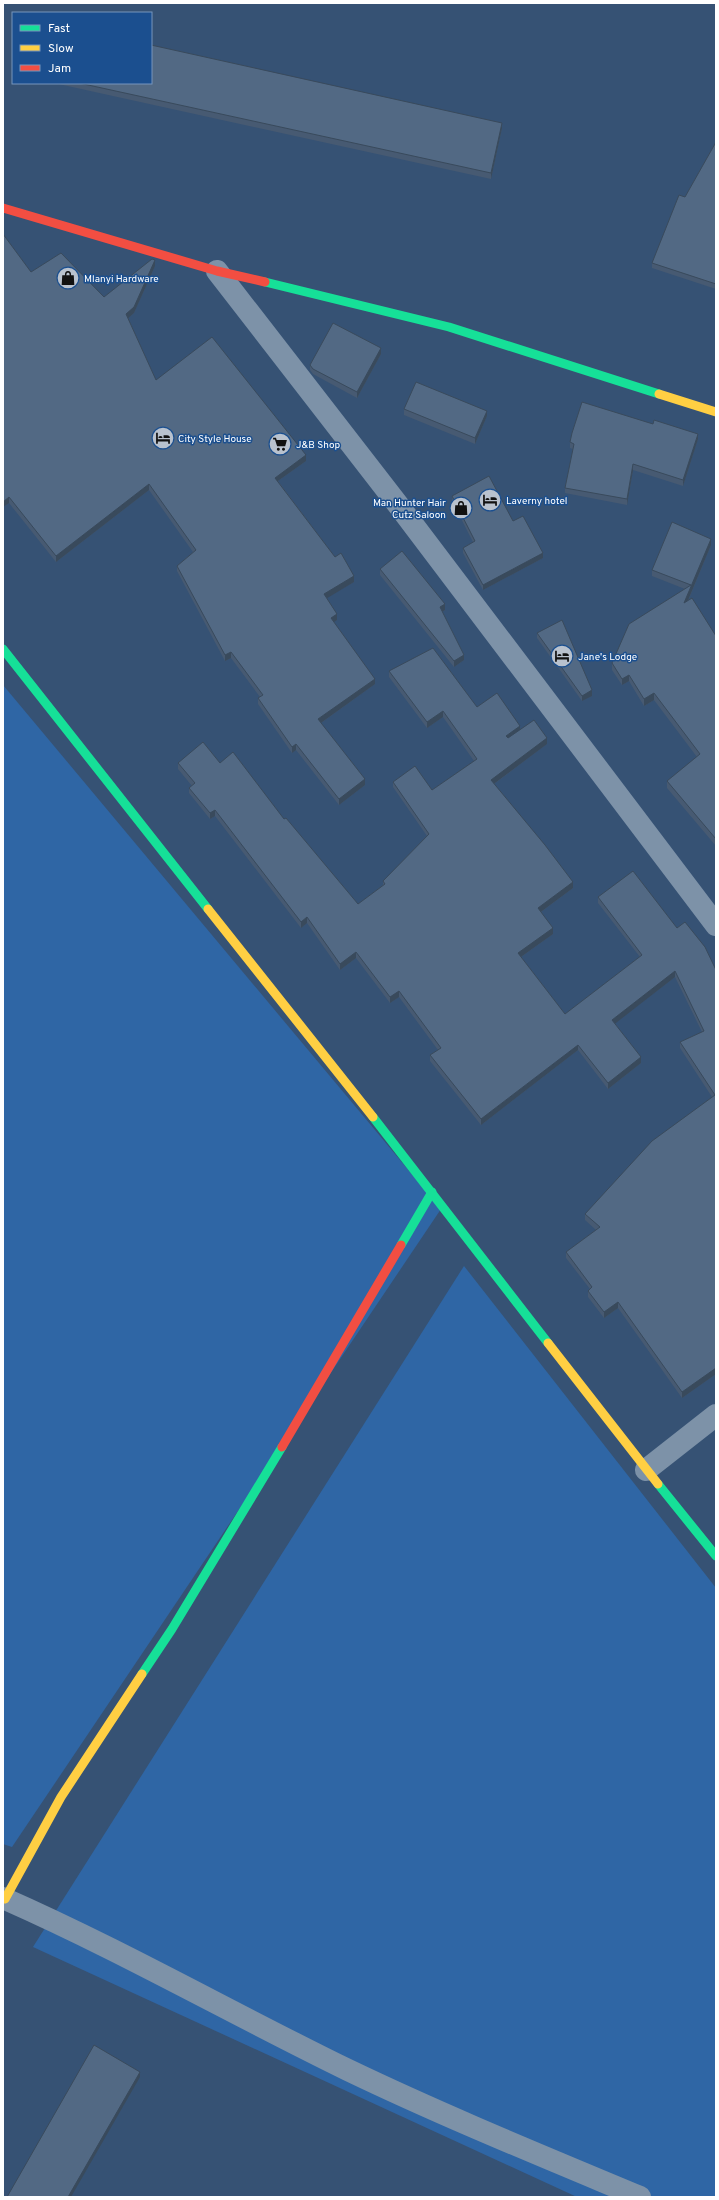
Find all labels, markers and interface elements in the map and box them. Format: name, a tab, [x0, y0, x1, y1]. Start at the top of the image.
legend	[12, 12, 152, 84]
text: Fast	[48, 21, 70, 37]
text: Slow	[48, 41, 74, 57]
text: Jam	[48, 61, 71, 77]
shop icon: Mlanyi Hardware	[55, 265, 81, 291]
place label: Mlanyi Hardware	[84, 273, 159, 286]
hotel icon: City Style House	[150, 425, 176, 451]
supermarket icon: J&B Shop	[267, 431, 293, 457]
place label: City Style House	[178, 433, 252, 446]
place label: J&B Shop	[296, 439, 340, 452]
hotel icon: Laverny hotel	[477, 487, 503, 513]
shop icon: Man Hunter Hair Cutz Saloon	[448, 495, 474, 521]
place label: Laverny hotel	[506, 495, 567, 508]
place label: Man Hunter Hair Cutz Saloon	[373, 497, 446, 522]
hotel icon: Jane's Lodge	[549, 643, 575, 669]
place label: Jane's Lodge	[578, 651, 637, 664]

